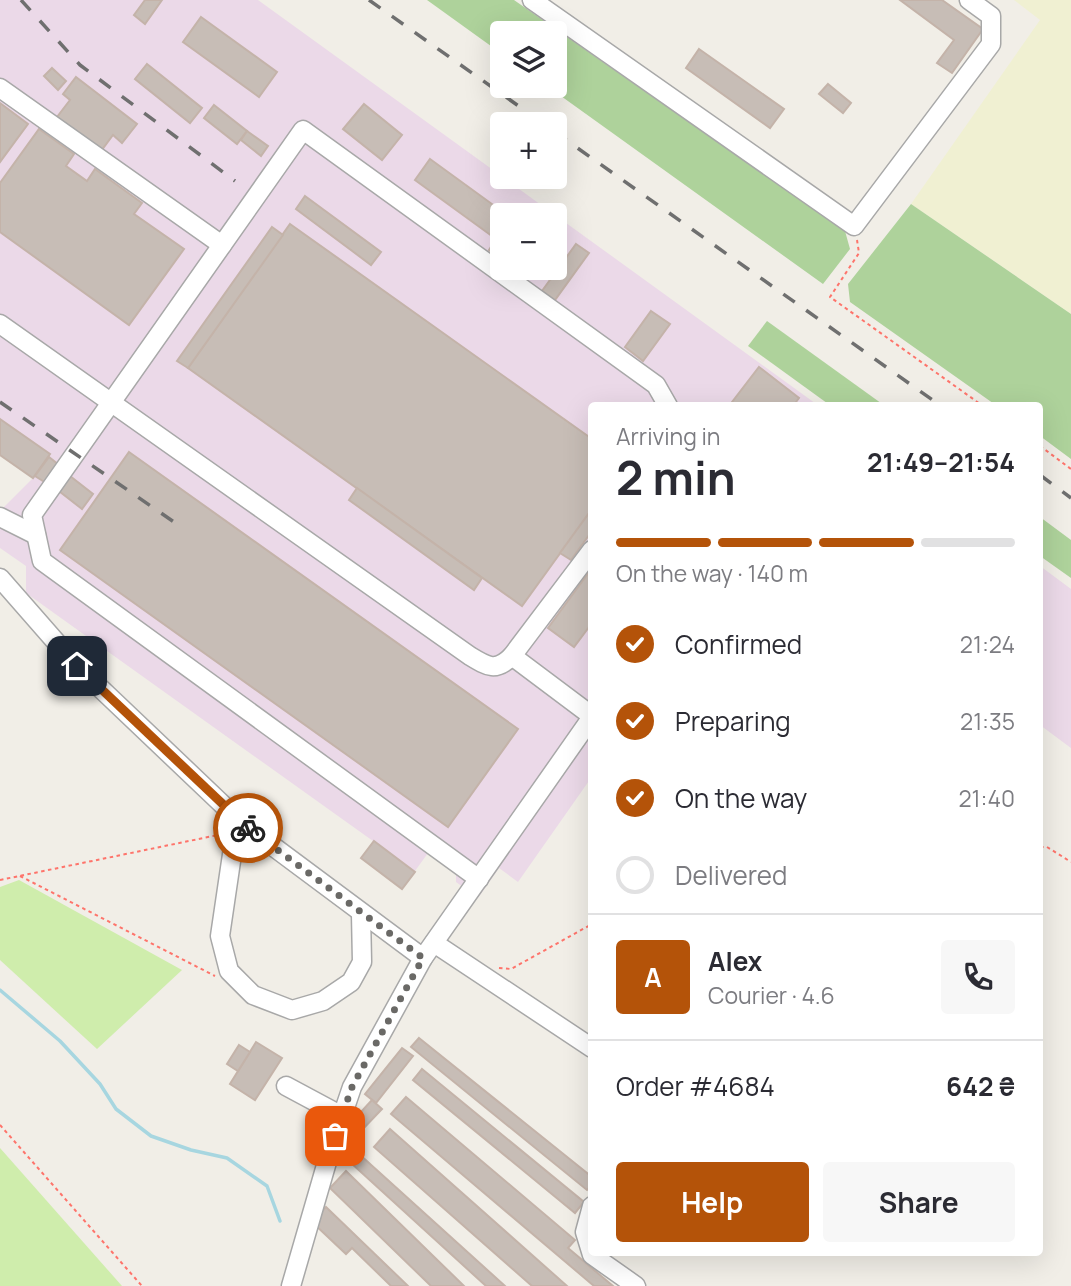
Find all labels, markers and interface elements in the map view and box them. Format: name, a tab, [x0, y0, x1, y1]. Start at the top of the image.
map controls	[490, 21, 567, 280]
button: layers	[490, 21, 567, 98]
button: +	[490, 112, 567, 189]
button: −	[490, 203, 567, 280]
text: Arriving in	[616, 420, 721, 452]
text: 21:49–21:54	[867, 444, 1015, 480]
text: 2 min	[616, 446, 736, 509]
text: On the way · 140 m	[616, 557, 808, 589]
icon: check	[616, 625, 654, 663]
text: Confirmed	[675, 626, 802, 662]
text: 21:24	[960, 628, 1015, 660]
pin	[47, 636, 107, 696]
icon: home	[58, 647, 96, 685]
icon: check	[616, 702, 654, 740]
text: Preparing	[675, 703, 791, 739]
text: 21:35	[960, 705, 1015, 737]
icon: check	[616, 779, 654, 817]
text: On the way	[675, 780, 807, 816]
text: 21:40	[958, 782, 1015, 814]
courier	[213, 793, 283, 863]
icon: bike	[229, 809, 267, 847]
text: Delivered	[675, 857, 787, 893]
button: phone	[941, 940, 1015, 1014]
text: Alex	[708, 943, 762, 979]
text: A	[644, 959, 662, 995]
text: Courier · 4.6	[708, 979, 835, 1011]
text: Order #4684	[616, 1068, 775, 1104]
text: 642 ₴	[946, 1068, 1015, 1104]
pin	[305, 1106, 365, 1166]
icon: bag	[316, 1117, 354, 1155]
button: Help	[616, 1162, 809, 1242]
button: Share	[823, 1162, 1015, 1242]

